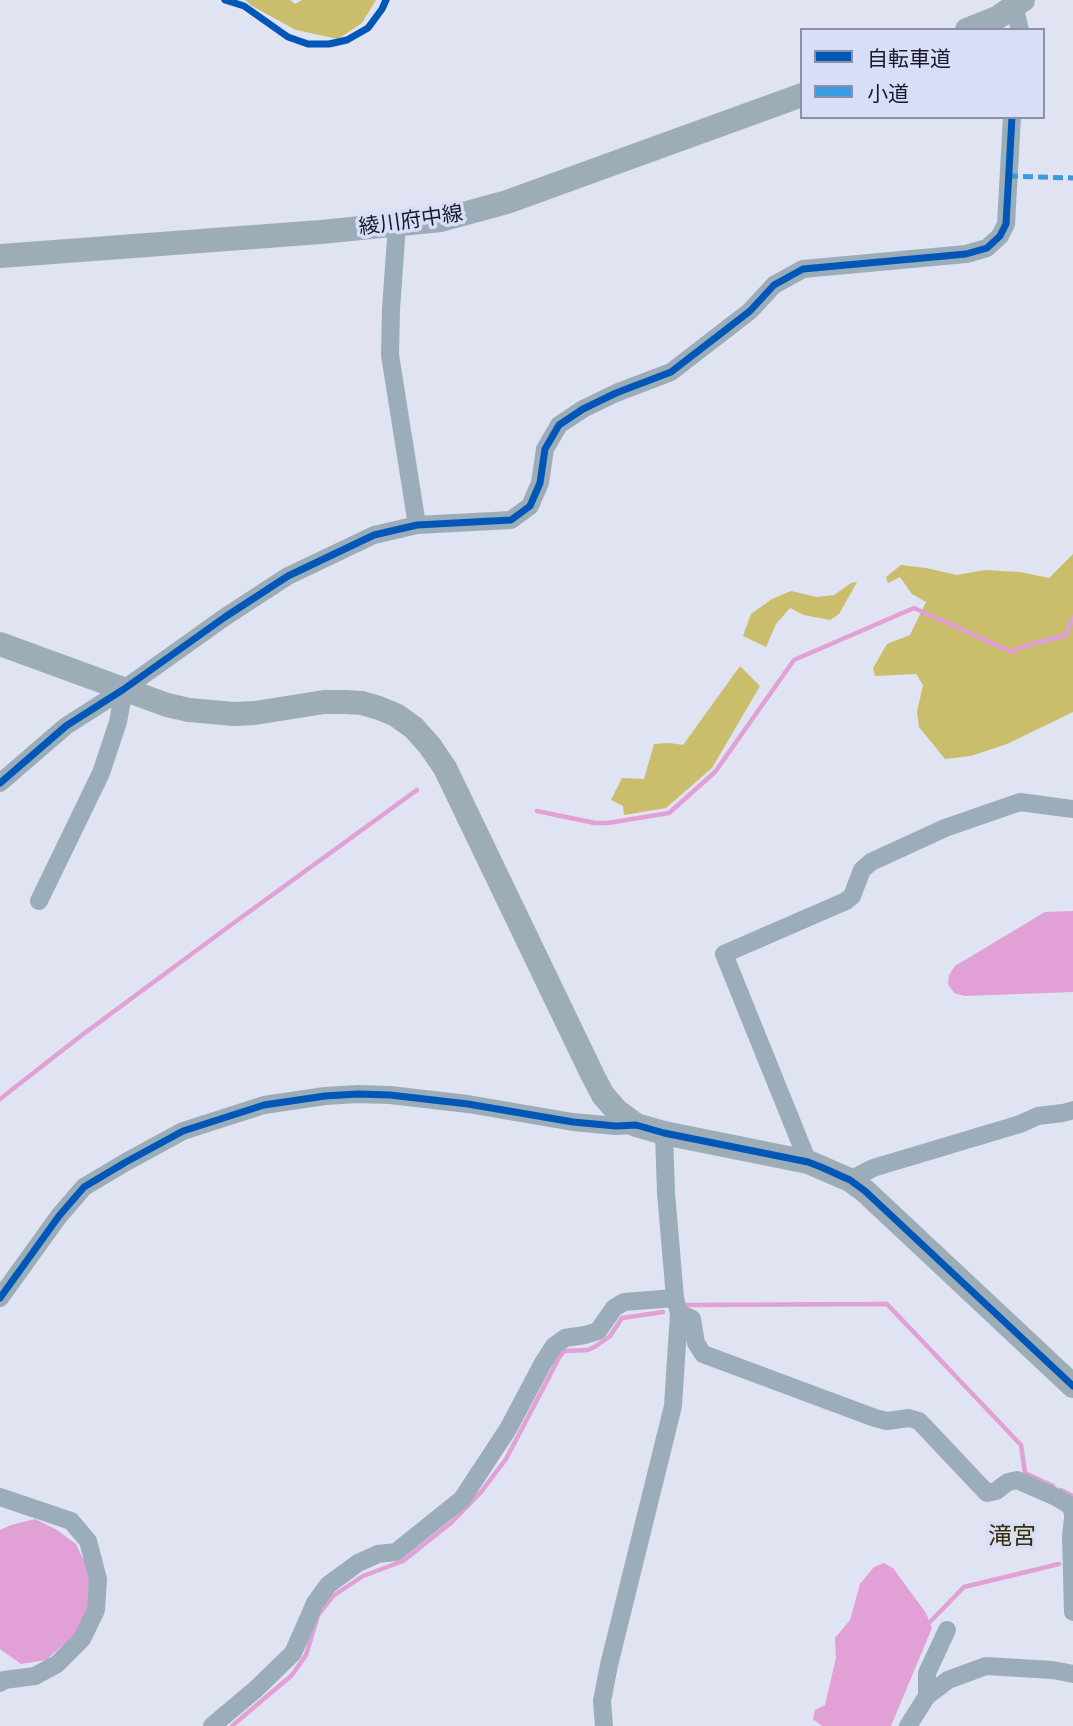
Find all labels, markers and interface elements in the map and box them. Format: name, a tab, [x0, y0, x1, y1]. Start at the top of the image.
legend	[800, 28, 1045, 119]
text: 自転車道	[867, 44, 951, 72]
text: 小道	[867, 79, 909, 107]
street label: 綾川府中線	[357, 201, 465, 241]
district label: 滝宮	[988, 1523, 1036, 1551]

